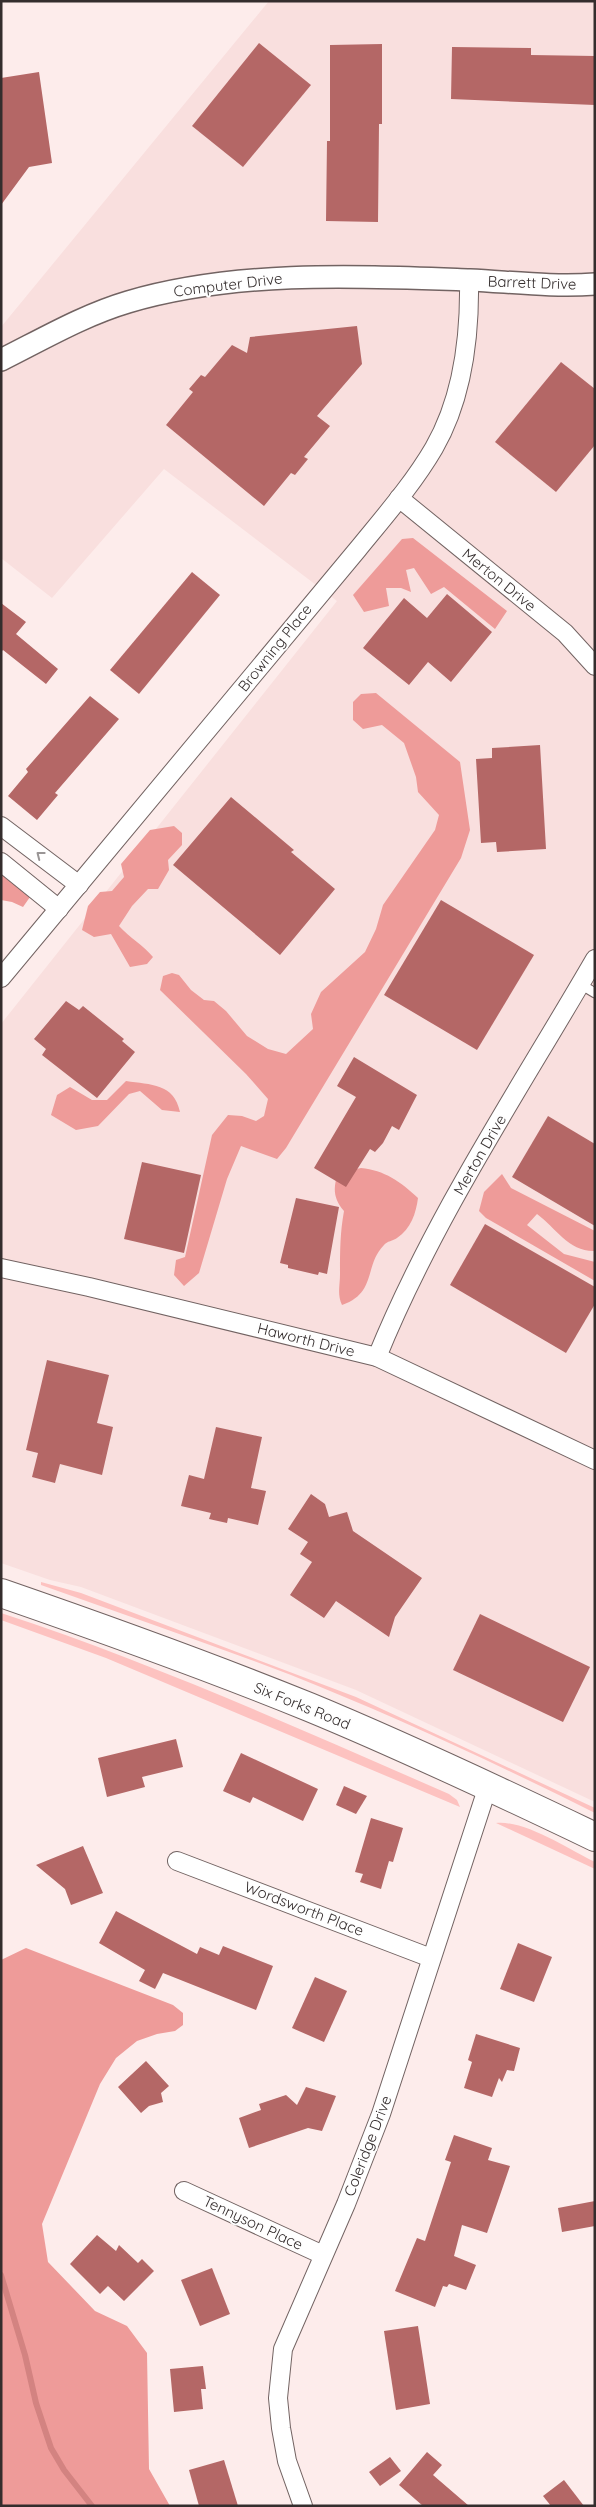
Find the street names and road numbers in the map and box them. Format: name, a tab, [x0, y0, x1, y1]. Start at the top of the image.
street label: Computer Drive	[172, 268, 284, 301]
street label: Barrett Drive	[487, 271, 577, 294]
street label: Merton Drive	[459, 544, 540, 615]
street label: Browning Place	[233, 600, 316, 695]
street label: Merton Drive	[449, 1111, 510, 1198]
street label: Haworth Drive	[255, 1318, 357, 1361]
street label: Six Forks Road	[251, 1678, 353, 1734]
street label: Wordsworth Place	[242, 1877, 367, 1940]
street label: Coleridge Drive	[340, 2093, 395, 2199]
street label: Tennyson Place	[200, 2191, 306, 2254]

